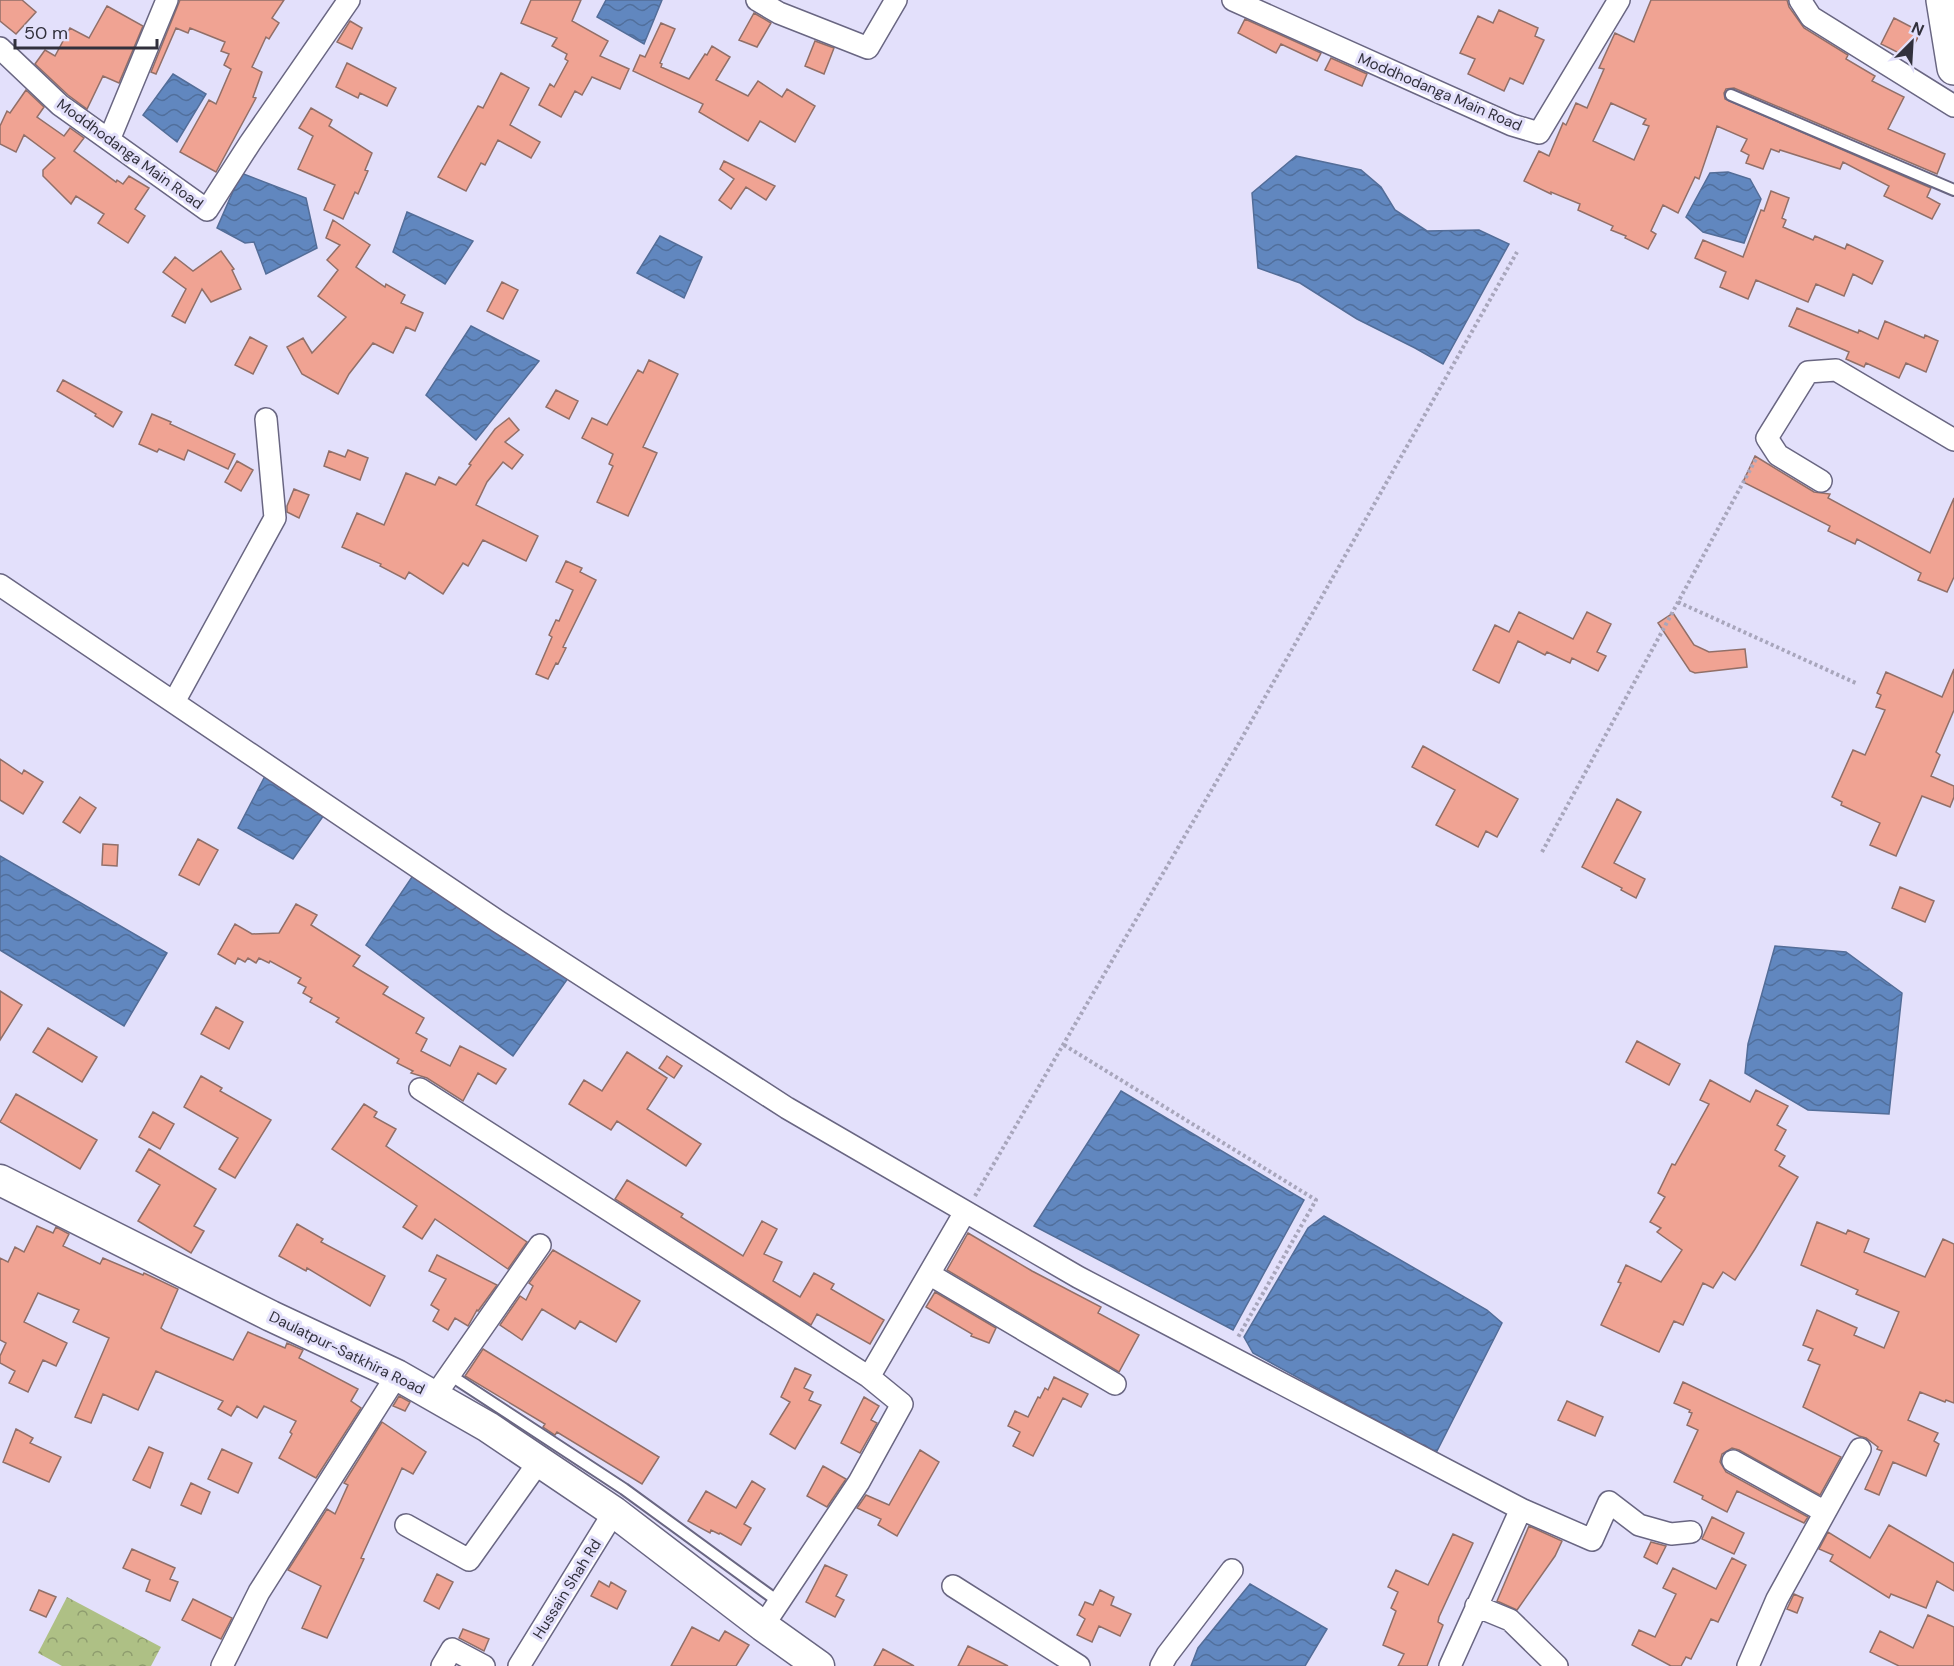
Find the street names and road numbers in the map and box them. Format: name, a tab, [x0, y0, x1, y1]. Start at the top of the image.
street label: Moddhodanga Main Road	[1355, 48, 1525, 136]
street label: Moddhodanga Main Road	[53, 94, 207, 214]
street label: Daulatpur-Satkhira Road	[266, 1307, 428, 1399]
street label: Hussain Shah Rd	[528, 1535, 606, 1643]

